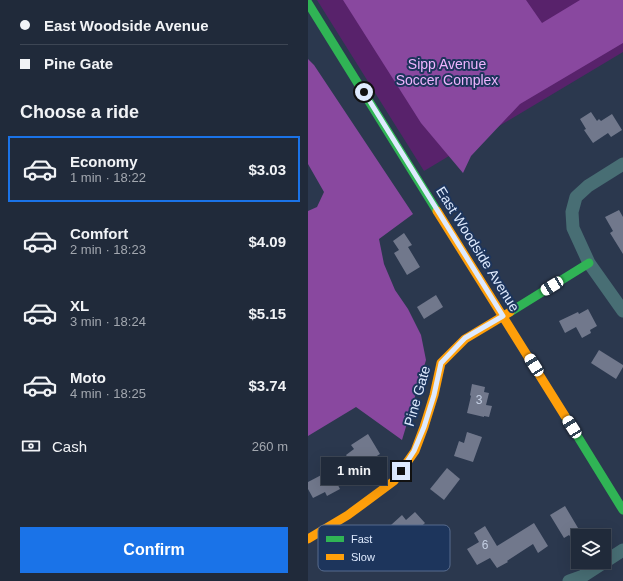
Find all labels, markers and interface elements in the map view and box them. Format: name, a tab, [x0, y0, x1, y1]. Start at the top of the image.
text: East Woodside Avenue	[44, 17, 208, 34]
text: Pine Gate	[44, 55, 113, 72]
park label: Sipp Avenue Soccer Complex	[396, 56, 498, 88]
route start	[355, 83, 373, 101]
text: Choose a ride	[20, 102, 139, 122]
icon: car	[22, 151, 58, 187]
text: Economy	[70, 153, 138, 170]
text: $3.03	[248, 161, 286, 178]
text: 1 min · 18:22	[70, 170, 146, 185]
street label: East Woodside Avenue	[433, 184, 523, 315]
icon: car	[22, 223, 58, 259]
text: Comfort	[70, 225, 128, 242]
text: $4.09	[248, 233, 286, 250]
text: 2 min · 18:23	[70, 242, 146, 257]
car	[539, 275, 565, 297]
icon: car	[22, 295, 58, 331]
text: XL	[70, 297, 89, 314]
text: $5.15	[248, 305, 286, 322]
text: 3 min · 18:24	[70, 314, 146, 329]
car	[523, 352, 545, 378]
street label: Pine Gate	[401, 364, 433, 428]
icon: car	[22, 367, 58, 403]
text: Moto	[70, 369, 106, 386]
text: $3.74	[248, 377, 286, 394]
text: 4 min · 18:25	[70, 386, 146, 401]
house number: 3	[476, 393, 483, 407]
car	[561, 414, 583, 440]
icon: cash	[20, 435, 42, 457]
text: Cash	[52, 438, 87, 455]
text: 260 m	[252, 439, 288, 454]
callout: 1 min	[321, 457, 387, 485]
route end	[392, 462, 410, 480]
text: 1 min	[337, 463, 371, 478]
legend	[318, 525, 450, 571]
button: Confirm	[20, 527, 288, 573]
map controls	[571, 529, 611, 569]
button: layers	[571, 529, 611, 569]
text: Fast	[351, 533, 372, 545]
house number: 6	[482, 538, 489, 552]
text: Slow	[351, 551, 375, 563]

